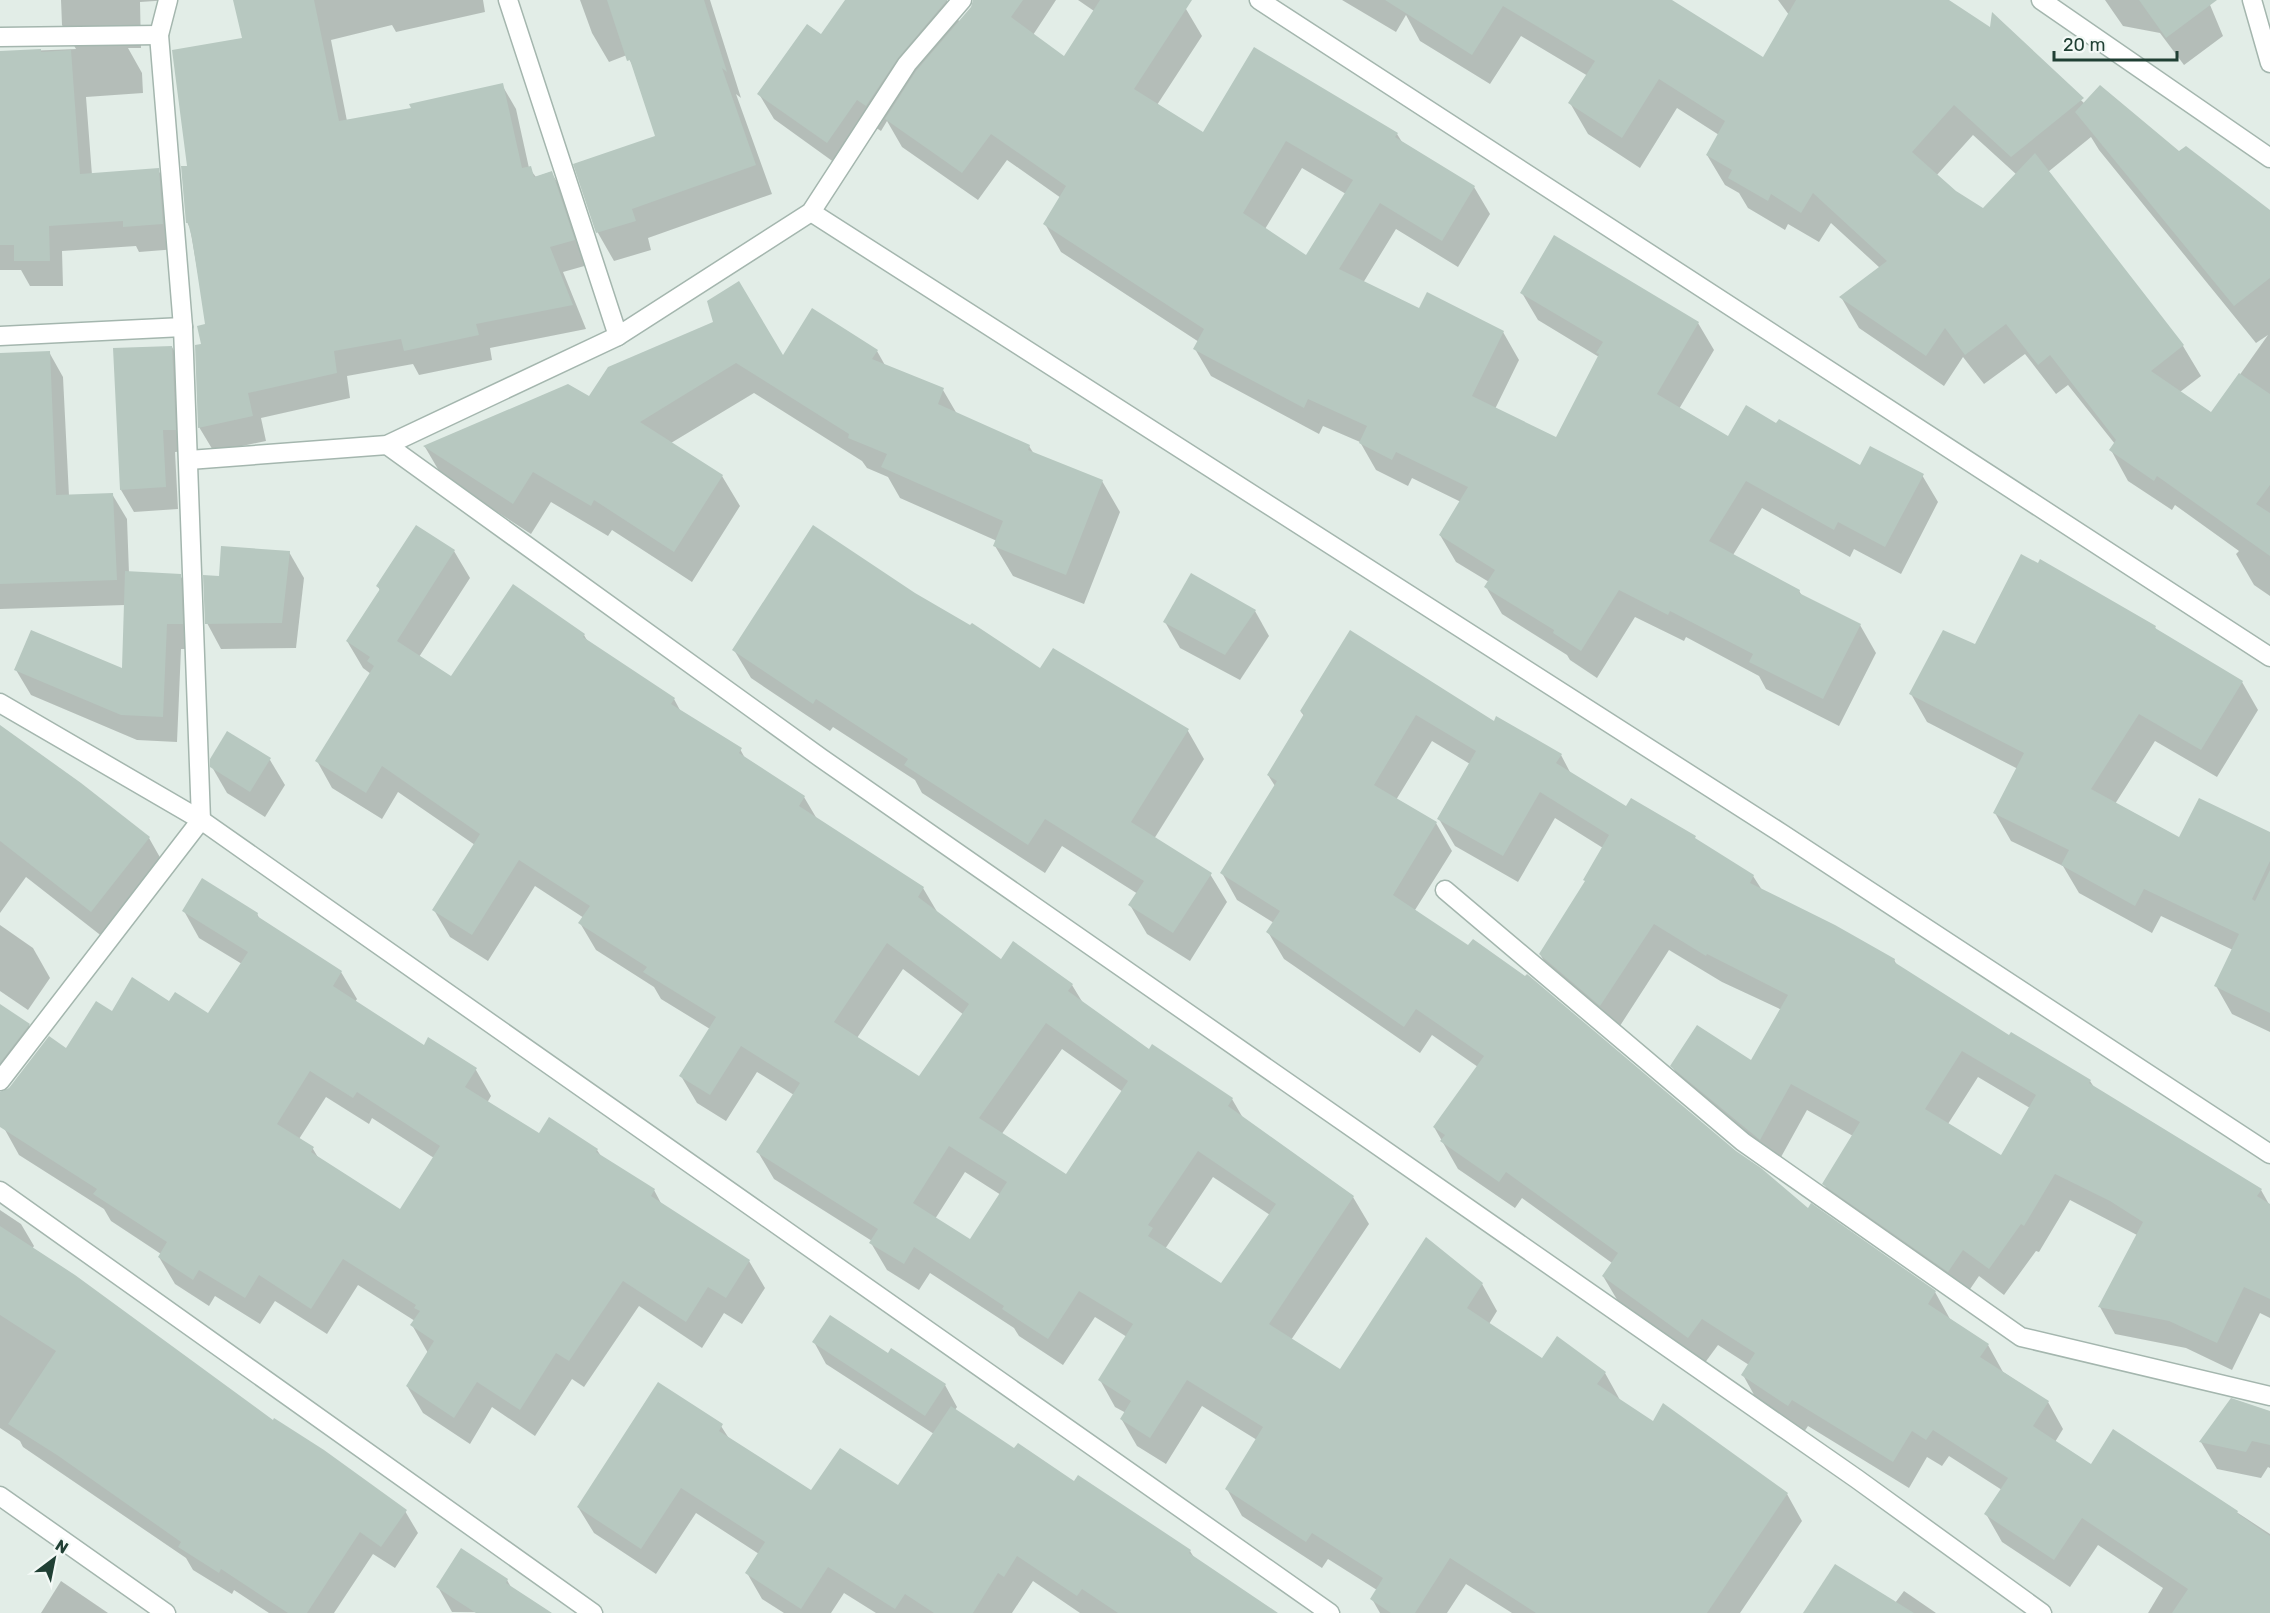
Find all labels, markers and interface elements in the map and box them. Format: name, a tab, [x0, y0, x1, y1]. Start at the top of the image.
scale bar	[2054, 24, 2177, 62]
text: 20 m	[2063, 34, 2105, 56]
north arrow	[24, 1529, 84, 1589]
text: N	[52, 1536, 72, 1558]

